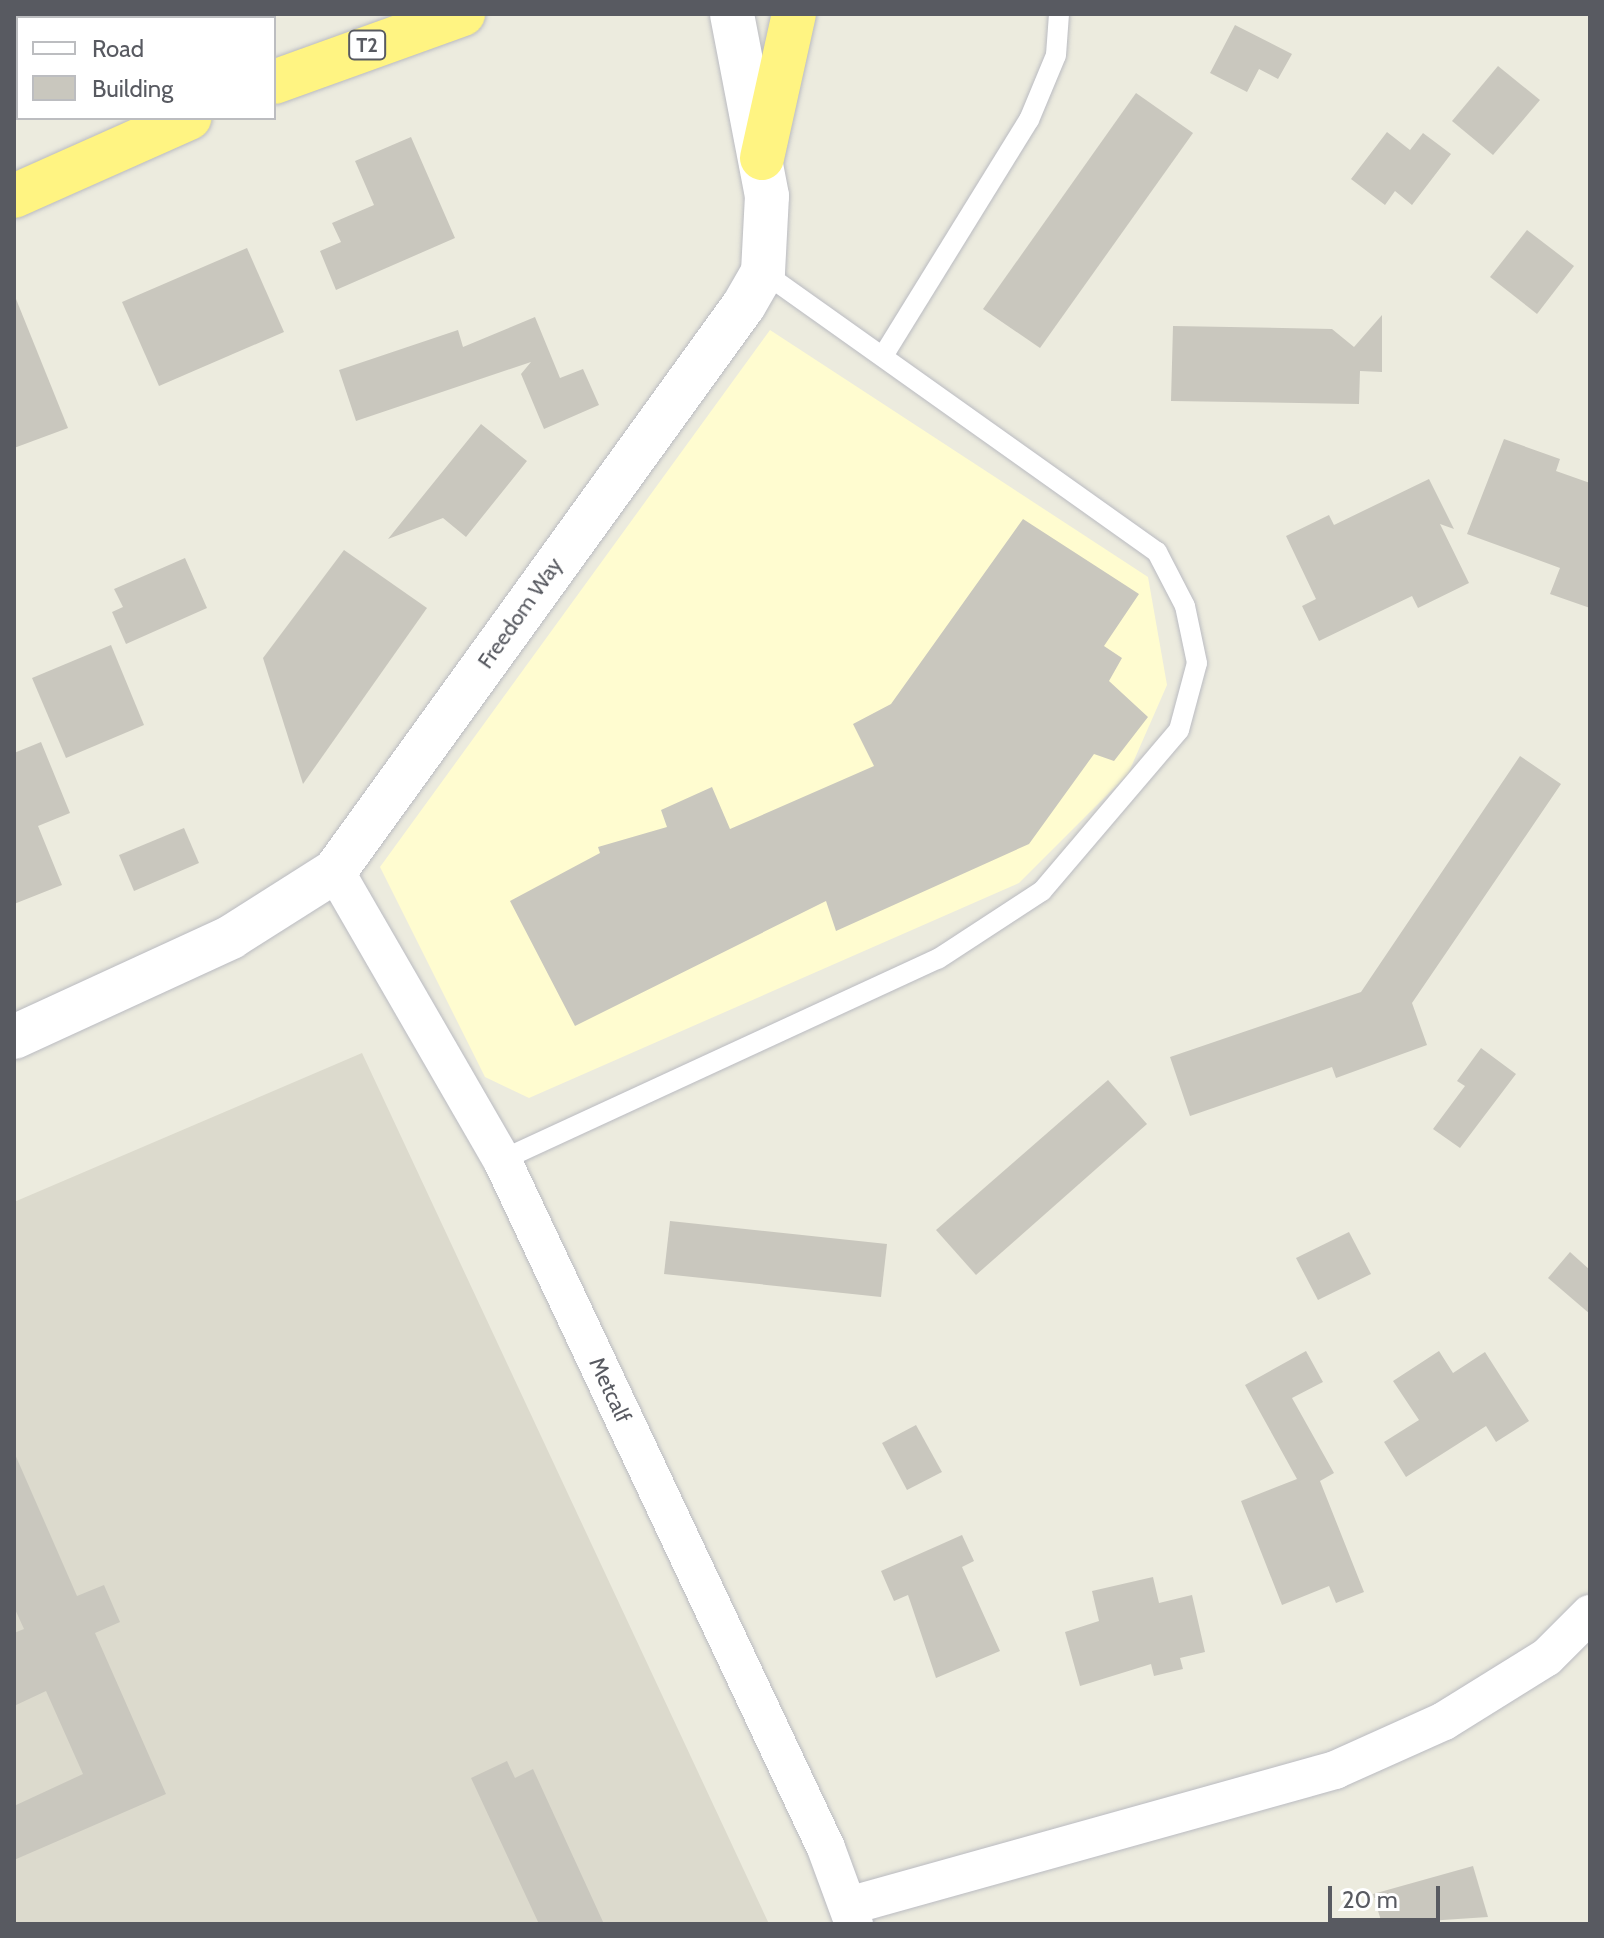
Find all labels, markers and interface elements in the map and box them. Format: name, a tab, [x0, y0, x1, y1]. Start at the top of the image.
legend	[16, 16, 276, 120]
road number: T2	[347, 29, 387, 61]
text: Road	[92, 34, 144, 63]
text: Building	[92, 74, 173, 103]
street label: Freedom Way	[472, 552, 568, 674]
street label: Metcalf	[583, 1353, 637, 1427]
scale bar	[1332, 1870, 1444, 1920]
text: 20 m	[1342, 1885, 1398, 1914]

